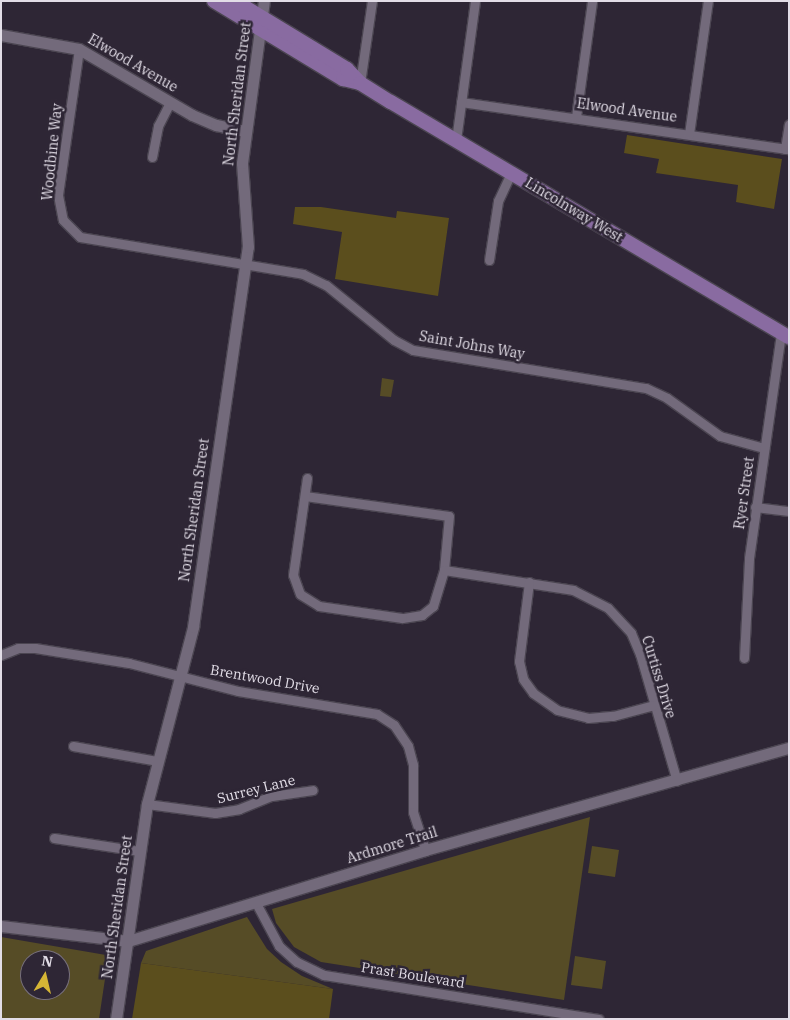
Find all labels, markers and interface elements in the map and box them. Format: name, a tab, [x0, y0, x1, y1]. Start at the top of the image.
street label: North Sheridan Street	[220, 21, 254, 167]
street label: Elwood Avenue	[85, 30, 181, 96]
street label: Elwood Avenue	[576, 95, 678, 125]
street label: Woodbine Way	[39, 103, 65, 201]
street label: Lincolnway West	[522, 174, 626, 246]
street label: Saint Johns Way	[418, 327, 526, 363]
street label: North Sheridan Street	[176, 437, 212, 583]
street label: Ryer Street	[731, 456, 757, 530]
street label: Curtiss Drive	[638, 634, 680, 720]
street label: Brentwood Drive	[209, 661, 321, 697]
street label: Surrey Lane	[215, 771, 297, 807]
street label: Ardmore Trail	[345, 823, 439, 867]
street label: North Sheridan Street	[99, 834, 135, 980]
north arrow	[20, 950, 70, 1000]
text: N	[40, 951, 54, 971]
street label: Prast Boulevard	[360, 959, 466, 991]

